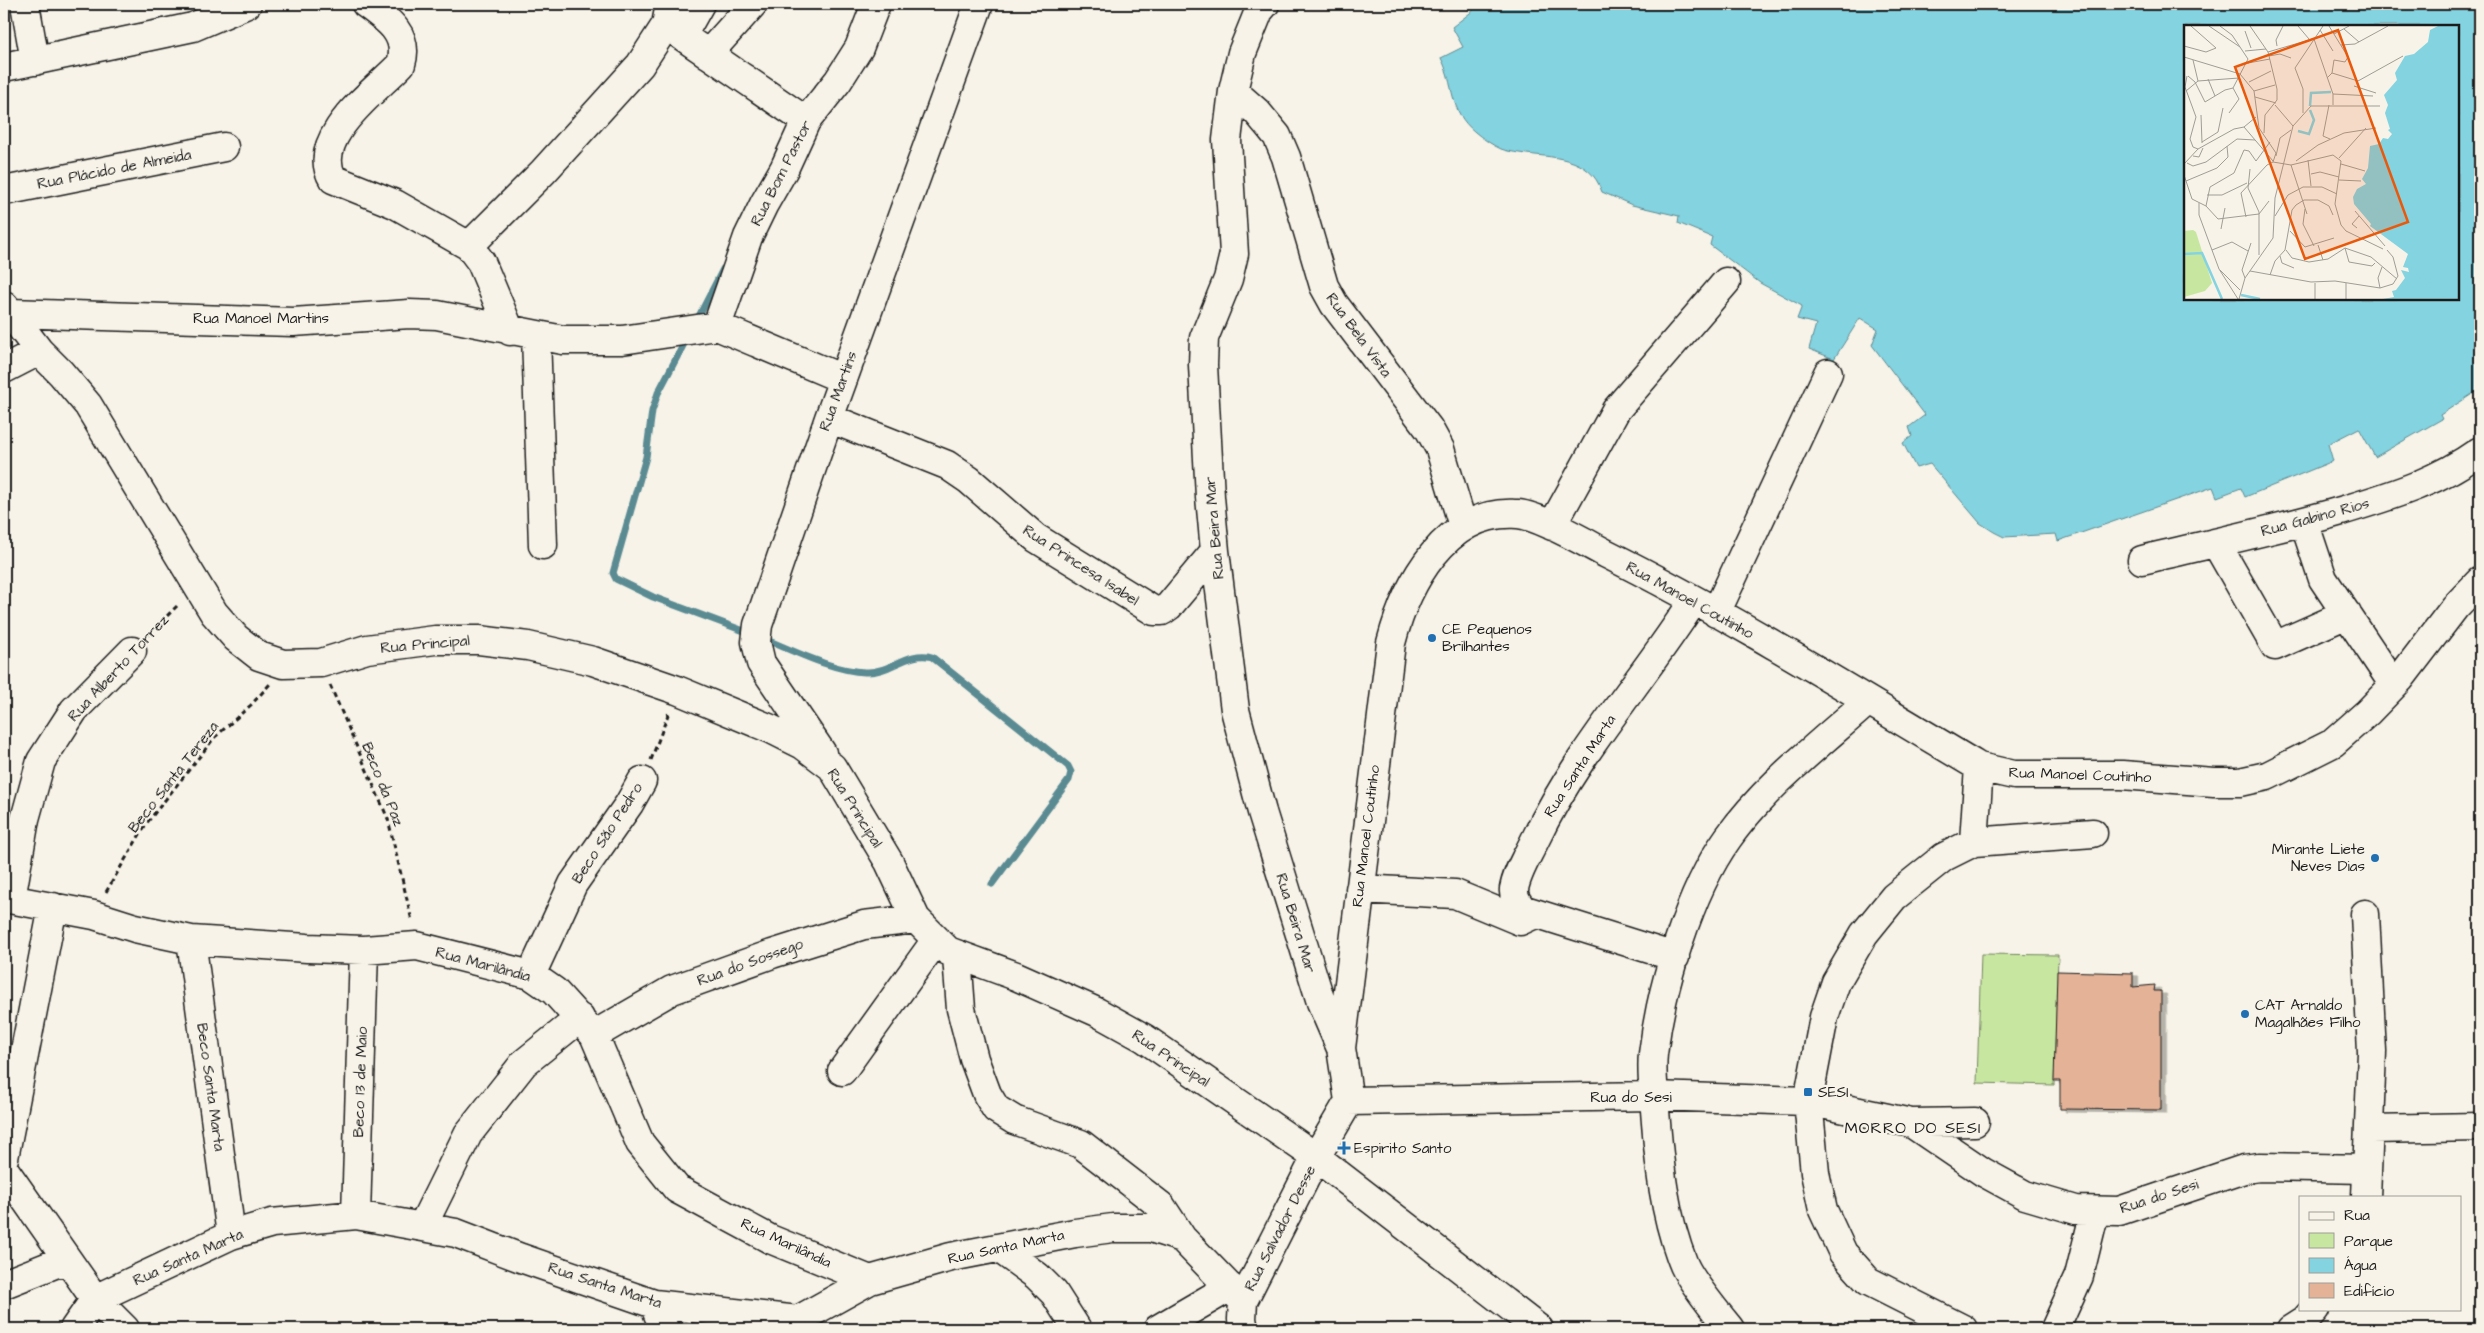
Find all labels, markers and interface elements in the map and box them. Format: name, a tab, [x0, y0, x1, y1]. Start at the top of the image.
inset map	[2184, 25, 2459, 300]
street label: Rua Bom Pastor	[745, 116, 817, 230]
street label: Rua Plácido de Almeida	[35, 144, 193, 194]
street label: Rua Bela Vista	[1321, 289, 1397, 382]
street label: Rua Manoel Martins	[193, 308, 330, 329]
street label: Rua Martins	[814, 348, 862, 434]
street label: Rua Beira Mar	[1199, 476, 1229, 580]
street label: Rua Gabino Rios	[2258, 492, 2372, 542]
street label: Rua Princesa Isabel	[1019, 520, 1143, 610]
street label: Rua Manoel Coutinho	[1622, 556, 1758, 644]
street label: Rua Alberto Torrez	[63, 610, 174, 726]
place label: CE Pequenos Brilhantes	[1442, 619, 1533, 657]
street label: Rua Principal	[379, 630, 471, 658]
marker: CE Pequenos Brilhantes	[1426, 632, 1438, 644]
street label: Rua Santa Marta	[1539, 710, 1621, 821]
street label: Beco Santa Tereza	[123, 717, 223, 837]
street label: Beco da Paz	[357, 739, 410, 830]
street label: Rua Manoel Coutinho	[2008, 762, 2152, 788]
street label: Rua Manoel Coutinho	[1347, 763, 1385, 908]
street label: Rua Principal	[822, 764, 888, 852]
street label: Beco São Pedro	[566, 778, 648, 888]
place label: Mirante Liete Neves Dias	[2272, 839, 2365, 877]
marker: Mirante Liete Neves Dias	[2369, 852, 2381, 864]
street label: Rua Beira Mar	[1271, 871, 1321, 975]
street label: Rua do Sossego	[694, 933, 807, 992]
street label: Rua Marilândia	[433, 941, 533, 987]
place label: CAT Arnaldo Magalhães Filho	[2255, 995, 2361, 1034]
marker: CAT Arnaldo Magalhães Filho	[2239, 1008, 2251, 1020]
street label: Beco Santa Marta	[192, 1022, 230, 1153]
street label: Rua Principal	[1128, 1024, 1214, 1092]
street label: Beco 13 de Maio	[348, 1026, 372, 1138]
place label: SESI	[1818, 1082, 1848, 1103]
marker: SESI	[1802, 1086, 1814, 1098]
street label: Rua do Sesi	[1590, 1087, 1673, 1108]
district label: MORRO DO SESI	[1845, 1117, 1981, 1139]
place label: Espirito Santo	[1354, 1138, 1452, 1159]
marker: Espirito Santo	[1338, 1142, 1350, 1154]
street label: Rua Salvador Desse	[1239, 1162, 1321, 1294]
street label: Rua do Sesi	[2117, 1173, 2202, 1219]
legend	[2299, 1196, 2462, 1310]
text: Rua	[2344, 1205, 2370, 1226]
street label: Rua Marilândia	[737, 1213, 835, 1273]
street label: Rua Santa Marta	[130, 1223, 247, 1291]
street label: Rua Santa Marta	[946, 1224, 1066, 1270]
text: Parque	[2344, 1231, 2393, 1252]
text: Água	[2344, 1255, 2377, 1277]
street label: Rua Santa Marta	[545, 1257, 665, 1313]
text: Edifício	[2344, 1281, 2395, 1302]

